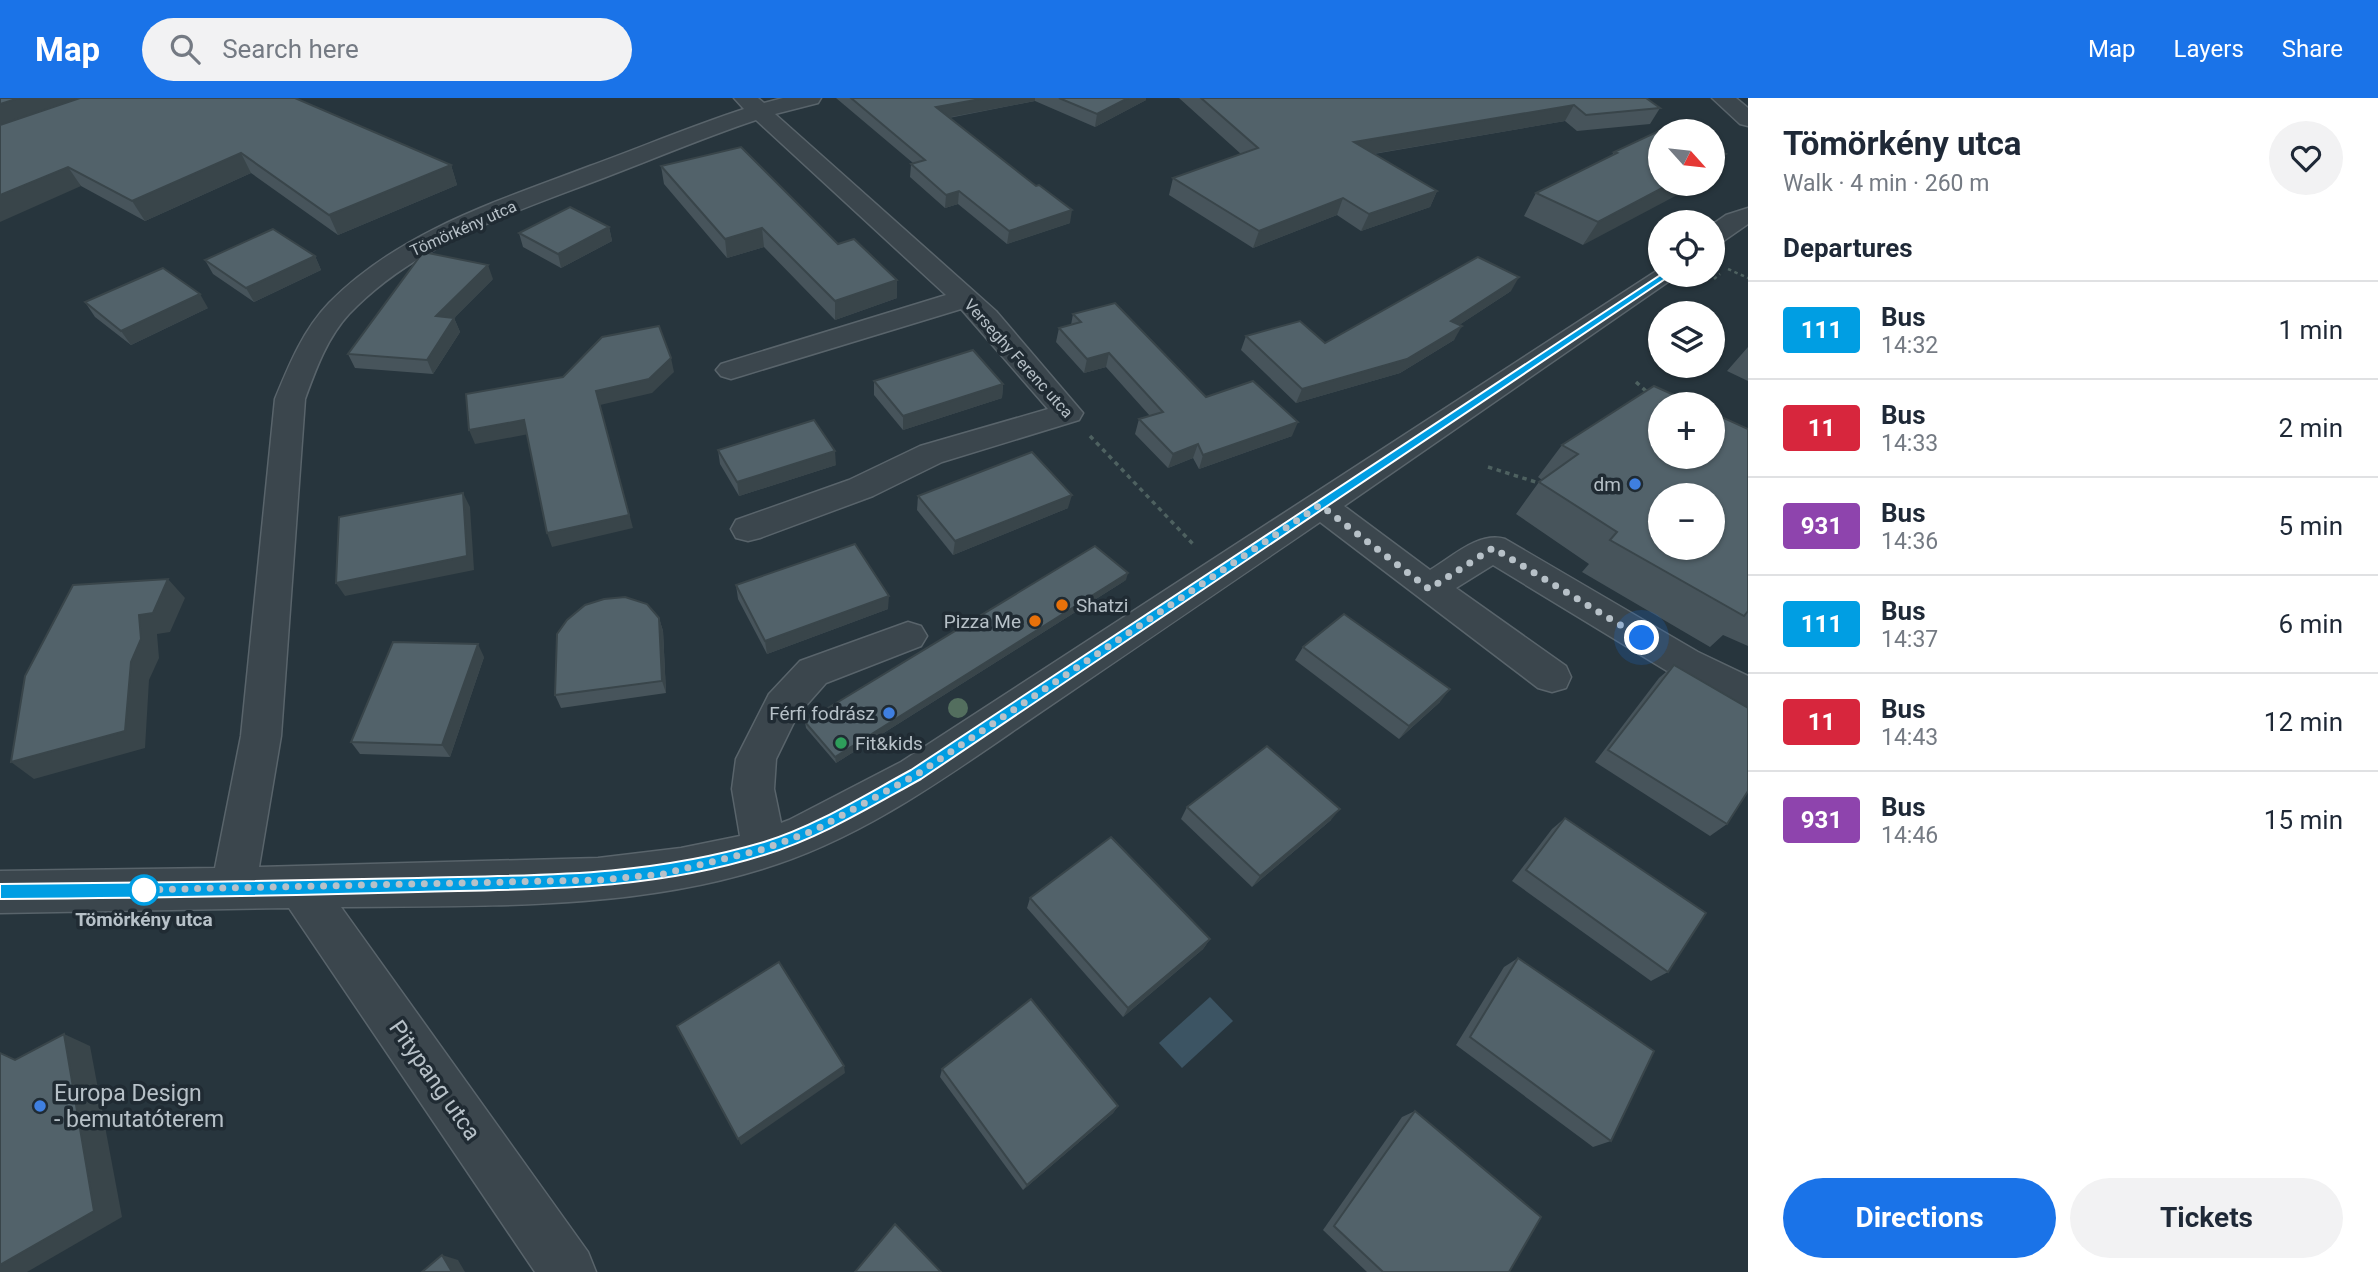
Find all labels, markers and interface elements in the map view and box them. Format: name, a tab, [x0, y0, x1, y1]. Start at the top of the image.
search box	[142, 18, 632, 81]
text: Map	[35, 30, 100, 69]
icon: search	[166, 30, 204, 68]
text: Search here	[222, 34, 359, 64]
text: Map	[2088, 35, 2136, 63]
text: Layers	[2174, 35, 2244, 63]
text: Share	[2282, 35, 2343, 63]
north arrow	[1648, 119, 1726, 196]
map controls	[1648, 119, 1725, 560]
button: heart	[2269, 121, 2343, 195]
text: Tömörkény utca	[1783, 124, 2022, 163]
text: Walk · 4 min · 260 m	[1783, 170, 1989, 197]
street label: Tömörkény utca	[407, 197, 519, 260]
button: locate	[1648, 210, 1725, 287]
text: Departures	[1783, 233, 1913, 263]
street label: Verseghy Ferenc utca	[960, 295, 1077, 422]
button: layers	[1648, 301, 1725, 378]
text: Bus	[1881, 302, 1926, 332]
text: 1 min	[2278, 315, 2343, 345]
text: 111	[1801, 316, 1842, 344]
text: 14:32	[1881, 332, 1938, 359]
button: +	[1648, 392, 1725, 469]
text: Bus	[1881, 400, 1926, 430]
text: 2 min	[2278, 413, 2343, 443]
text: 11	[1808, 414, 1835, 442]
text: 14:33	[1881, 430, 1938, 457]
place label: dm	[1594, 473, 1621, 496]
marker: dm	[1627, 476, 1643, 492]
button: −	[1648, 483, 1725, 560]
text: Bus	[1881, 498, 1926, 528]
text: 5 min	[2278, 511, 2343, 541]
text: 931	[1801, 512, 1842, 540]
text: 14:36	[1881, 528, 1938, 555]
place label: Shatzi	[1076, 594, 1128, 617]
text: Bus	[1881, 596, 1926, 626]
marker: Shatzi	[1054, 597, 1070, 613]
text: 6 min	[2278, 609, 2343, 639]
place label: Pizza Me	[944, 610, 1021, 633]
text: 111	[1801, 610, 1842, 638]
marker: Pizza Me	[1027, 613, 1043, 629]
your location	[1624, 620, 1659, 655]
text: 14:37	[1881, 626, 1938, 653]
text: Bus	[1881, 694, 1926, 724]
place label: Férfi fodrász	[769, 702, 875, 725]
marker: Férfi fodrász	[881, 705, 897, 721]
text: 12 min	[2264, 707, 2343, 737]
text: 11	[1808, 708, 1835, 736]
text: 14:43	[1881, 724, 1938, 751]
place label: Fit&kids	[855, 732, 923, 755]
marker: Fit&kids	[833, 735, 849, 751]
text: Bus	[1881, 792, 1926, 822]
text: 15 min	[2264, 805, 2343, 835]
text: 931	[1801, 806, 1842, 834]
text: 14:46	[1881, 822, 1938, 849]
marker: Tömörkény utca	[129, 875, 159, 905]
place label: Tömörkény utca	[75, 908, 213, 931]
street label: Pitypang utca	[383, 1015, 486, 1145]
place label: Europa Design - bemutatóterem	[54, 1080, 224, 1133]
marker: Europa Design - bemutatóterem	[32, 1098, 48, 1114]
button: Directions	[1783, 1178, 2056, 1258]
button: Tickets	[2070, 1178, 2343, 1258]

